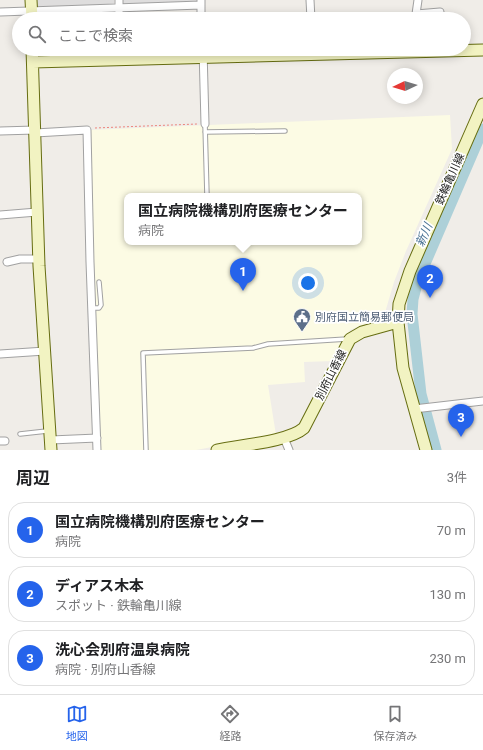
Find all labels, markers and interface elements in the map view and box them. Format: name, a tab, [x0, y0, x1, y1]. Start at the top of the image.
search box	[12, 12, 471, 56]
icon: search	[26, 23, 48, 45]
text: ここで検索	[58, 27, 133, 45]
north arrow	[387, 68, 423, 104]
street label: 鉄輪亀川線	[433, 151, 467, 207]
popup	[124, 193, 362, 245]
text: 国立病院機構別府医療センター	[138, 202, 348, 220]
water label: 新川	[413, 219, 436, 249]
text: 病院	[138, 223, 164, 238]
pin: 1	[230, 258, 256, 291]
pin: 2	[417, 265, 443, 298]
your location	[298, 273, 318, 293]
public building icon: 別府国立簡易郵便局	[292, 307, 312, 332]
place label: 別府国立簡易郵便局	[315, 311, 414, 324]
street label: 別府山香線	[313, 348, 349, 402]
pin: 3	[448, 404, 474, 437]
text: 周辺	[16, 468, 50, 488]
text: 3件	[447, 470, 467, 485]
text: 国立病院機構別府医療センター	[55, 513, 265, 531]
text: 1	[26, 523, 34, 538]
text: 70 m	[437, 523, 466, 538]
text: 病院	[55, 534, 81, 549]
text: ディアス木本	[55, 577, 144, 595]
text: 2	[26, 587, 34, 602]
text: 130 m	[429, 587, 466, 602]
text: スポット · 鉄輪亀川線	[55, 598, 182, 613]
text: 洗心会別府温泉病院	[55, 641, 190, 659]
text: 3	[26, 651, 34, 666]
text: 230 m	[429, 651, 466, 666]
text: 病院 · 別府山香線	[55, 662, 156, 677]
tab: 地図	[66, 703, 88, 743]
tab: 経路	[219, 703, 241, 743]
tab: 保存済み	[373, 703, 417, 743]

